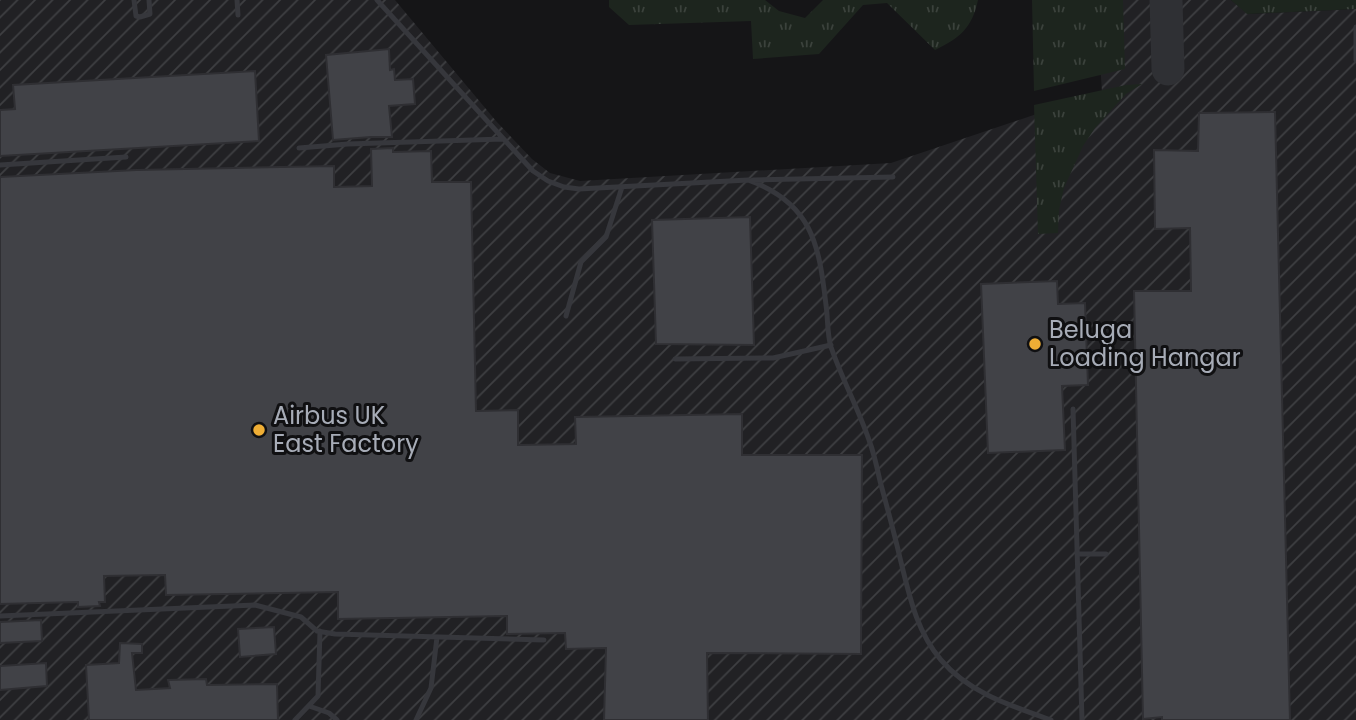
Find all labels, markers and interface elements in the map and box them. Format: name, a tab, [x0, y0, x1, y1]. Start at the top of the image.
place label: Beluga Loading Hangar	[1049, 313, 1241, 374]
marker: Beluga Loading Hangar	[1027, 336, 1043, 352]
place label: Airbus UK East Factory	[273, 399, 419, 460]
marker: Airbus UK East Factory	[251, 422, 267, 438]

